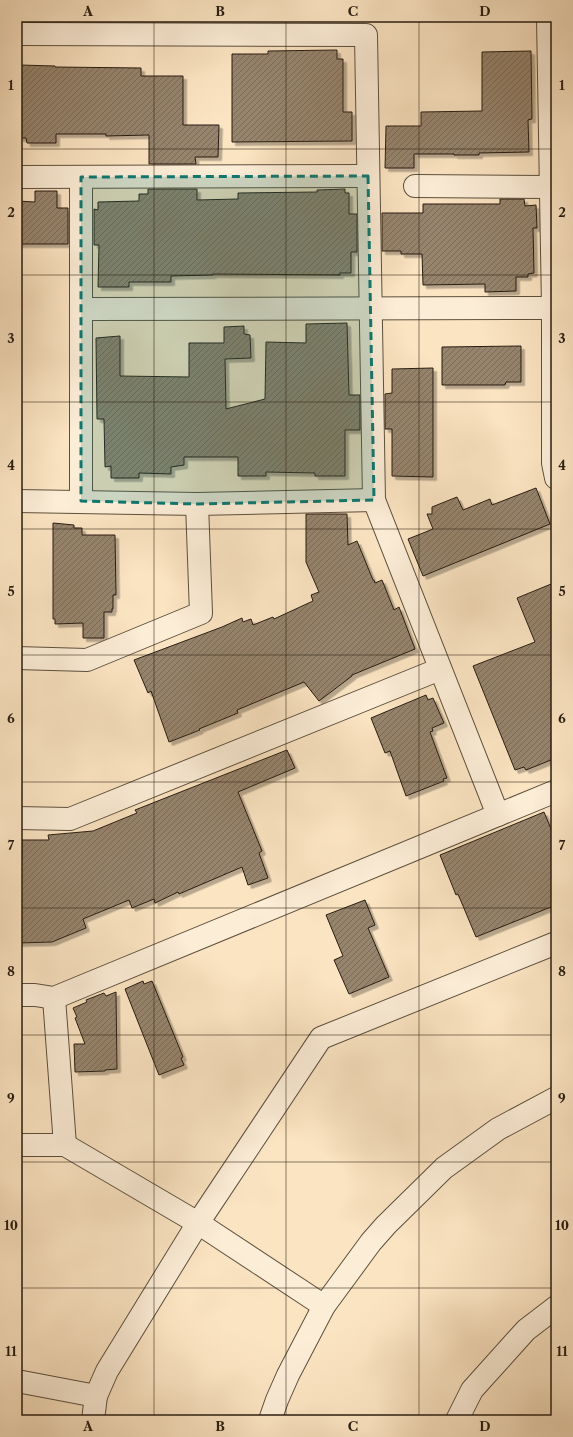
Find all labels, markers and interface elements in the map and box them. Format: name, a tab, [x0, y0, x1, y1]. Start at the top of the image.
text: A	[82, 3, 94, 19]
text: B	[215, 3, 225, 19]
text: C	[348, 3, 358, 19]
text: D	[479, 3, 491, 19]
text: 1	[8, 77, 14, 93]
text: 1	[559, 77, 565, 93]
text: 2	[7, 204, 15, 220]
text: 2	[558, 204, 566, 220]
text: 3	[7, 330, 15, 346]
text: 3	[558, 330, 566, 346]
text: 4	[7, 457, 15, 473]
text: 4	[558, 457, 566, 473]
text: 5	[7, 583, 15, 599]
text: 5	[558, 583, 566, 599]
text: 6	[7, 710, 15, 726]
text: 6	[558, 710, 566, 726]
text: 7	[8, 837, 15, 853]
text: 7	[559, 837, 566, 853]
text: 8	[7, 963, 15, 979]
text: 8	[558, 963, 566, 979]
text: 9	[7, 1090, 15, 1106]
text: 9	[558, 1090, 566, 1106]
text: 10	[4, 1217, 18, 1233]
text: 10	[555, 1217, 569, 1233]
text: 11	[5, 1343, 17, 1359]
text: 11	[556, 1343, 568, 1359]
text: A	[82, 1418, 94, 1434]
text: B	[215, 1418, 225, 1434]
text: C	[348, 1418, 358, 1434]
text: D	[479, 1418, 491, 1434]

